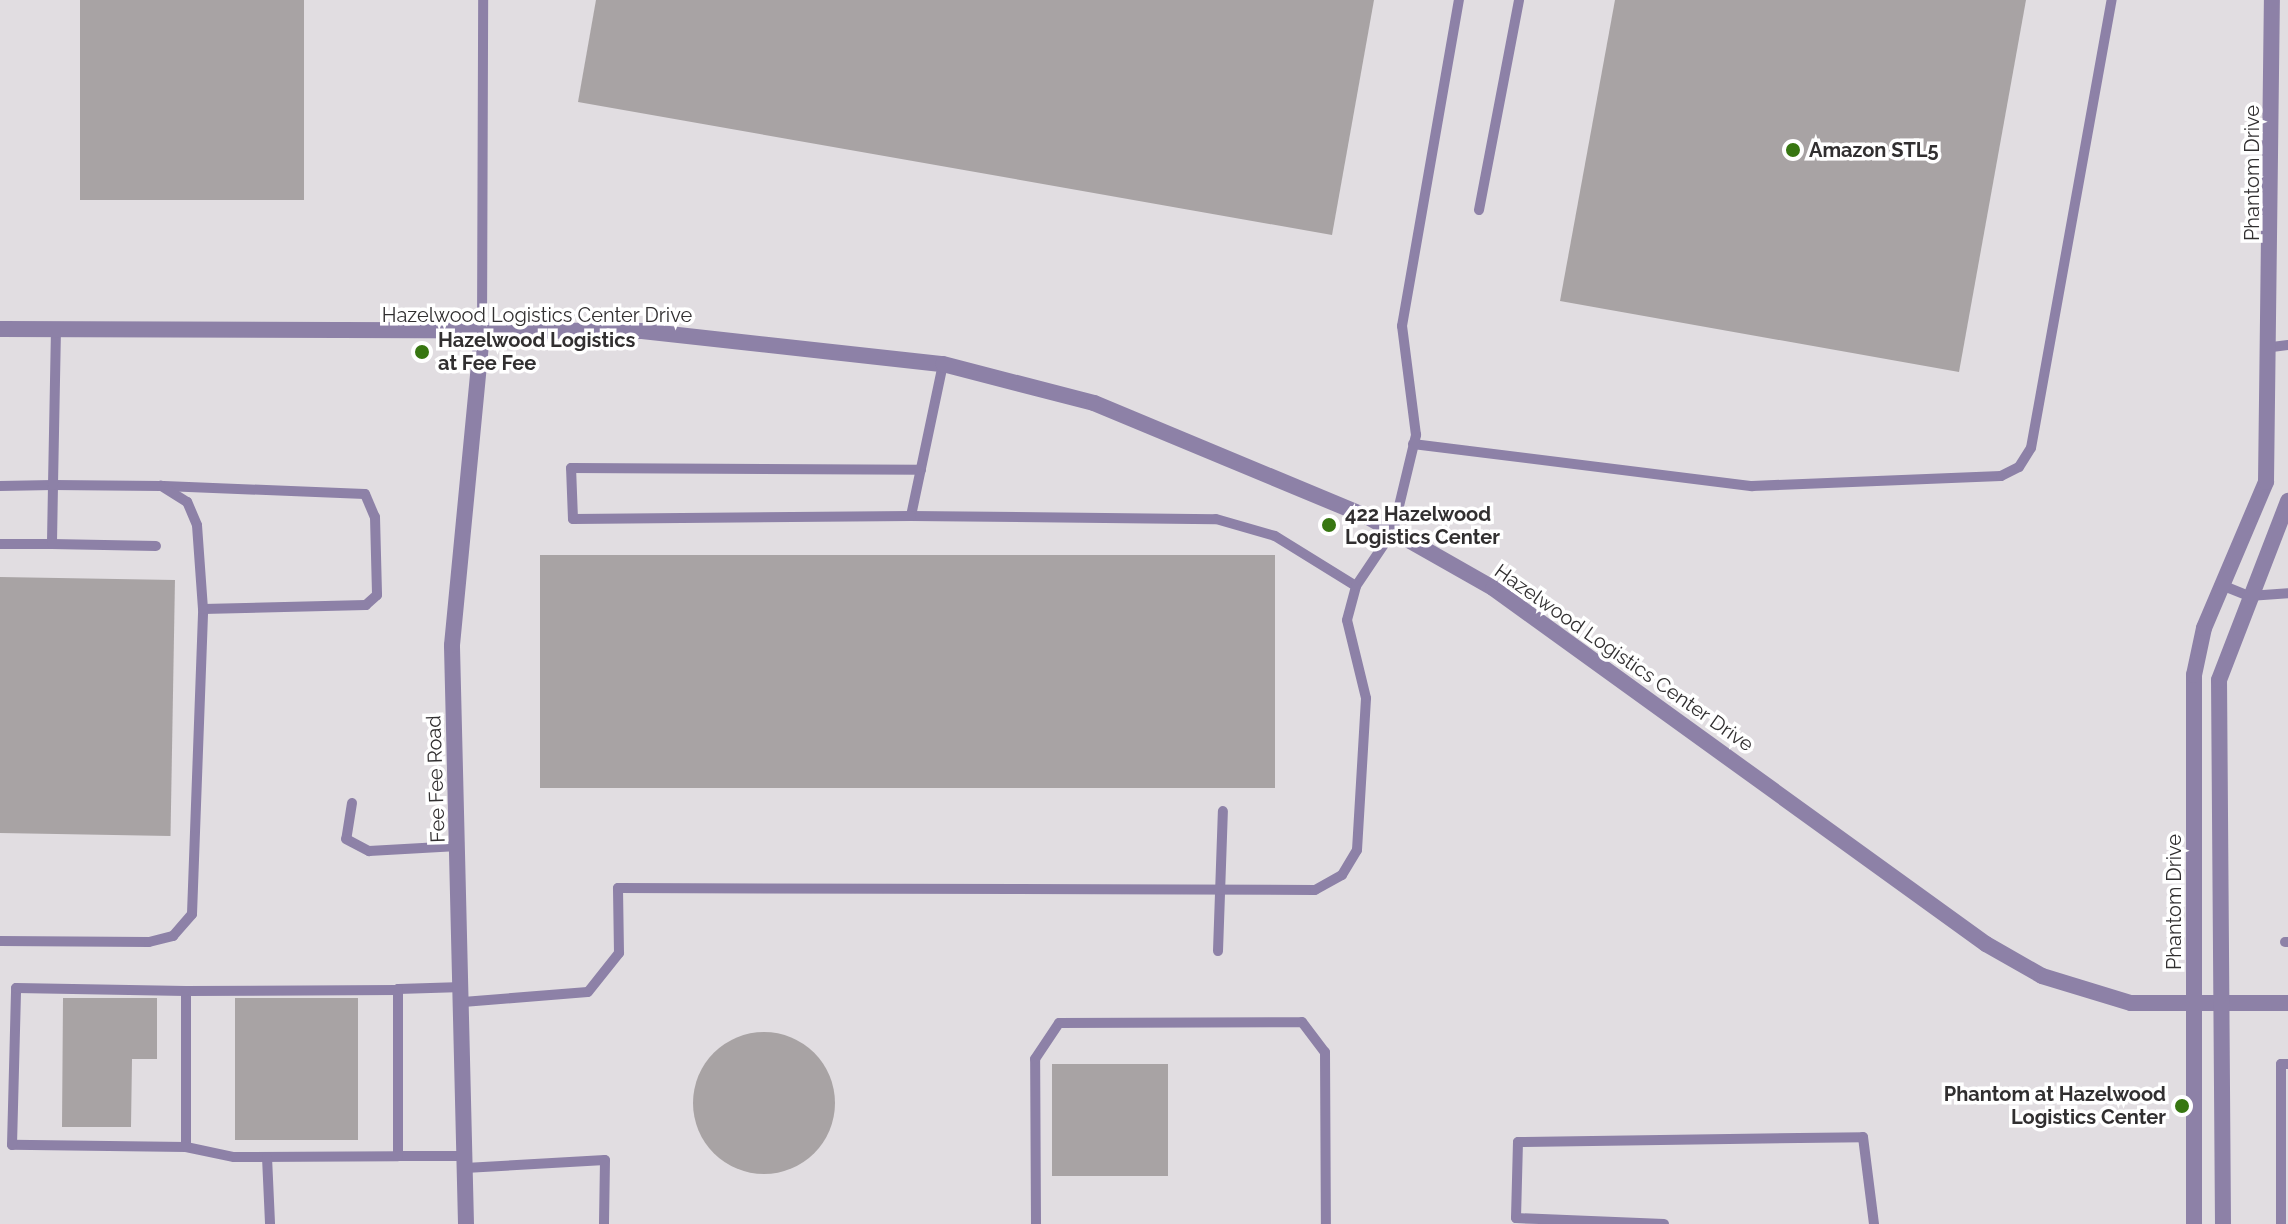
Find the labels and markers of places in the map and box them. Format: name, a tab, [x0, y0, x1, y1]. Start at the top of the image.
place label: Amazon STL5	[1809, 138, 1939, 162]
marker: Amazon STL5	[1784, 141, 1802, 159]
place label: Hazelwood Logistics at Fee Fee	[438, 328, 635, 375]
marker: Hazelwood Logistics at Fee Fee	[413, 343, 431, 361]
place label: 422 Hazelwood Logistics Center	[1345, 502, 1500, 549]
marker: 422 Hazelwood Logistics Center	[1320, 516, 1338, 534]
place label: Phantom at Hazelwood Logistics Center	[1944, 1082, 2166, 1129]
marker: Phantom at Hazelwood Logistics Center	[2173, 1097, 2191, 1115]

